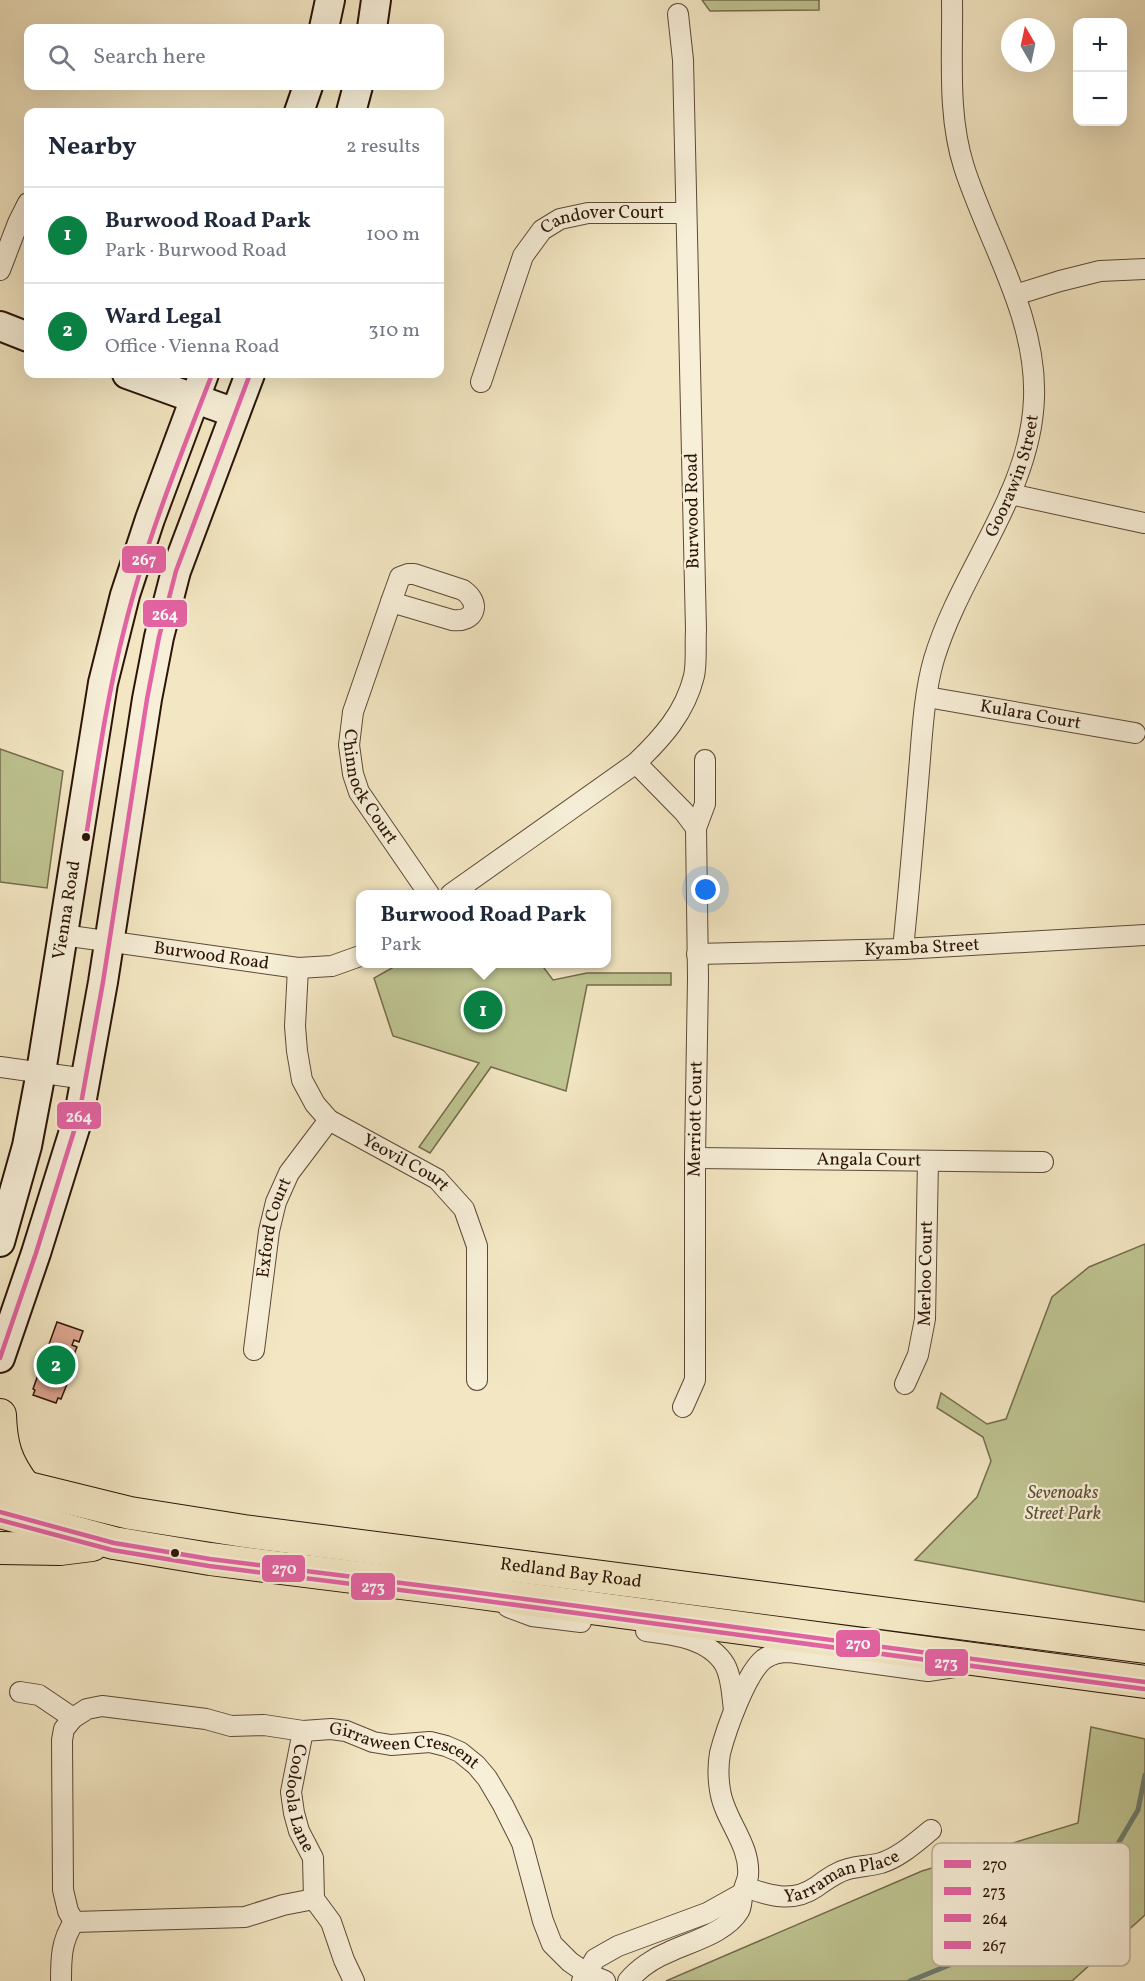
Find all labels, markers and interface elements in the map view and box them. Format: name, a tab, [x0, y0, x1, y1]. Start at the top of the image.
north arrow	[1001, 18, 1055, 72]
map controls	[1073, 18, 1127, 126]
button: +	[1073, 18, 1127, 72]
search box	[24, 24, 444, 90]
icon: search	[45, 41, 78, 74]
text: Search here	[93, 42, 206, 73]
button: −	[1073, 72, 1127, 126]
text: Nearby	[48, 129, 137, 165]
text: 2 results	[346, 133, 420, 161]
street label: Candover Court	[536, 200, 664, 241]
text: Burwood Road Park	[105, 206, 311, 237]
text: 1	[63, 221, 72, 249]
text: 100 m	[366, 221, 420, 249]
text: Park · Burwood Road	[105, 237, 287, 265]
text: Ward Legal	[105, 302, 221, 333]
text: 2	[62, 317, 73, 345]
text: 310 m	[368, 317, 420, 345]
text: Office · Vienna Road	[105, 333, 280, 361]
street label: Goorawin Street	[979, 413, 1045, 542]
street label: Burwood Road	[679, 453, 707, 569]
line badge: 267	[121, 545, 167, 574]
text: 267	[132, 550, 157, 572]
line badge: 264	[142, 599, 188, 628]
text: 264	[152, 605, 179, 627]
street label: Kulara Court	[978, 694, 1083, 736]
street label: Chinnock Court	[336, 727, 404, 849]
unlabelled marker	[80, 831, 92, 843]
street label: Vienna Road	[47, 859, 87, 962]
your location	[691, 875, 720, 904]
popup	[356, 890, 611, 968]
text: Burwood Road Park	[381, 900, 586, 931]
text: Park	[381, 931, 421, 959]
street label: Kyamba Street	[864, 932, 980, 962]
street label: Burwood Road	[152, 935, 271, 976]
pin: 1	[464, 988, 502, 1032]
street label: Merriott Court	[682, 1061, 710, 1177]
line badge: 264	[56, 1101, 102, 1130]
text: 264	[66, 1107, 93, 1129]
street label: Yeovil Court	[358, 1128, 455, 1197]
street label: Angala Court	[816, 1147, 922, 1173]
street label: Exford Court	[251, 1174, 298, 1279]
street label: Merloo Court	[912, 1220, 939, 1327]
pin: 2	[36, 1342, 76, 1388]
park label: Sevenoaks Street Park	[1025, 1481, 1101, 1527]
unlabelled marker	[169, 1547, 181, 1559]
street label: Redland Bay Road	[499, 1552, 643, 1595]
line badge: 270	[261, 1554, 306, 1583]
text: 270	[271, 1559, 297, 1581]
line badge: 273	[350, 1572, 396, 1601]
text: 273	[361, 1577, 385, 1599]
line badge: 270	[835, 1629, 881, 1658]
text: 270	[845, 1634, 871, 1656]
line badge: 273	[924, 1648, 969, 1677]
text: 273	[934, 1653, 958, 1675]
street label: Girraween Crescent	[328, 1716, 485, 1775]
street label: Cooloola Lane	[278, 1742, 321, 1857]
legend	[932, 1843, 1130, 1966]
street label: Yarraman Place	[783, 1844, 904, 1909]
text: 270	[982, 1855, 1007, 1877]
text: 273	[982, 1882, 1006, 1904]
text: 264	[982, 1909, 1008, 1931]
text: 267	[982, 1936, 1007, 1958]

